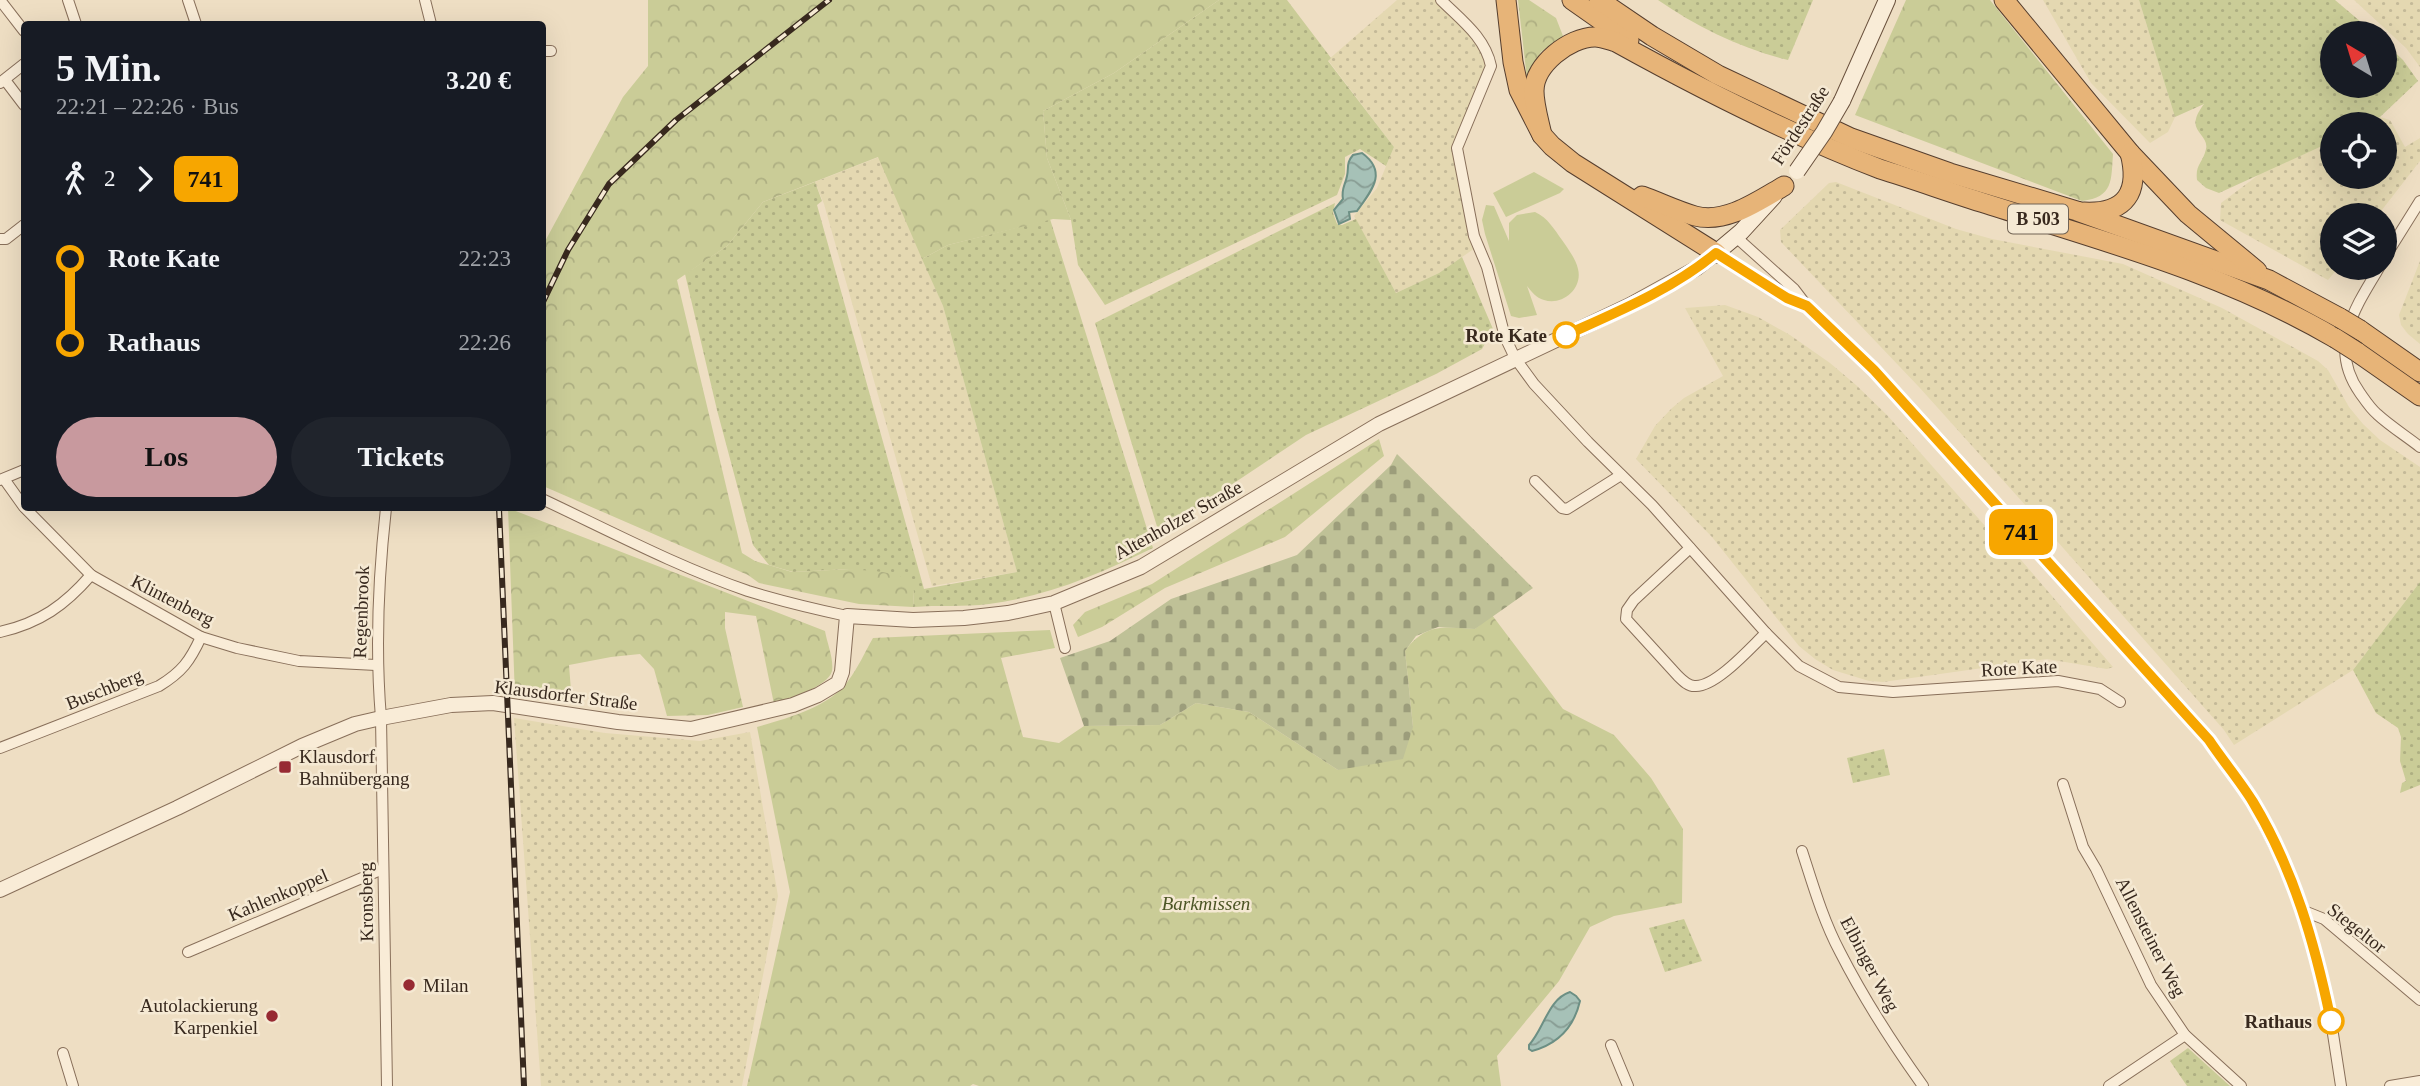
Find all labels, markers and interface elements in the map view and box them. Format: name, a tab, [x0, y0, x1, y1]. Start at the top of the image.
north arrow	[2320, 21, 2398, 98]
map controls	[2320, 21, 2397, 280]
text: 5 Min.	[56, 47, 162, 89]
text: 3.20 €	[446, 66, 511, 95]
street label: Fördestraße	[1767, 82, 1833, 168]
text: 22:21 – 22:26 · Bus	[56, 94, 239, 119]
button: locate	[2320, 112, 2397, 189]
icon: walk	[56, 160, 94, 198]
icon: forward	[126, 160, 164, 198]
text: 2	[104, 166, 116, 191]
text: 741	[188, 166, 224, 192]
button: layers	[2320, 203, 2397, 280]
road number: B 503	[2008, 204, 2068, 233]
text: Rote Kate	[108, 244, 220, 273]
text: 22:23	[459, 246, 511, 271]
marker: Rote Kate	[1553, 322, 1579, 348]
place label: Rote Kate	[1465, 325, 1547, 346]
text: Rathaus	[108, 328, 200, 357]
text: 22:26	[459, 330, 511, 355]
button: Los	[56, 417, 277, 497]
button: Tickets	[291, 417, 511, 497]
street label: Altenholzer Straße	[1110, 476, 1246, 564]
line badge: 741	[1981, 509, 2061, 555]
text: 741	[2003, 519, 2039, 545]
street label: Regenbrook	[349, 565, 373, 659]
street label: Klintenberg	[128, 570, 218, 630]
street label: Rote Kate	[1980, 656, 2058, 680]
street label: Buschberg	[63, 664, 146, 714]
street label: Klausdorfer Straße	[493, 676, 639, 714]
place label: Klausdorf Bahnübergang	[299, 746, 410, 789]
marker: Klausdorf Bahnübergang	[277, 759, 293, 775]
street label: Kronsberg	[355, 861, 377, 942]
street label: Kahlenkoppel	[225, 865, 331, 925]
street label: Allensteiner Weg	[2112, 874, 2190, 1001]
park label: Barkmissen	[1162, 893, 1250, 914]
street label: Stegeltor	[2324, 899, 2391, 958]
street label: Elbinger Weg	[1836, 913, 1904, 1015]
place label: Milan	[423, 975, 469, 996]
marker: Milan	[401, 977, 417, 993]
place label: Autolackierung Karpenkiel	[140, 995, 258, 1038]
marker: Autolackierung Karpenkiel	[264, 1008, 280, 1024]
marker: Rathaus	[2318, 1008, 2344, 1034]
place label: Rathaus	[2244, 1011, 2312, 1032]

